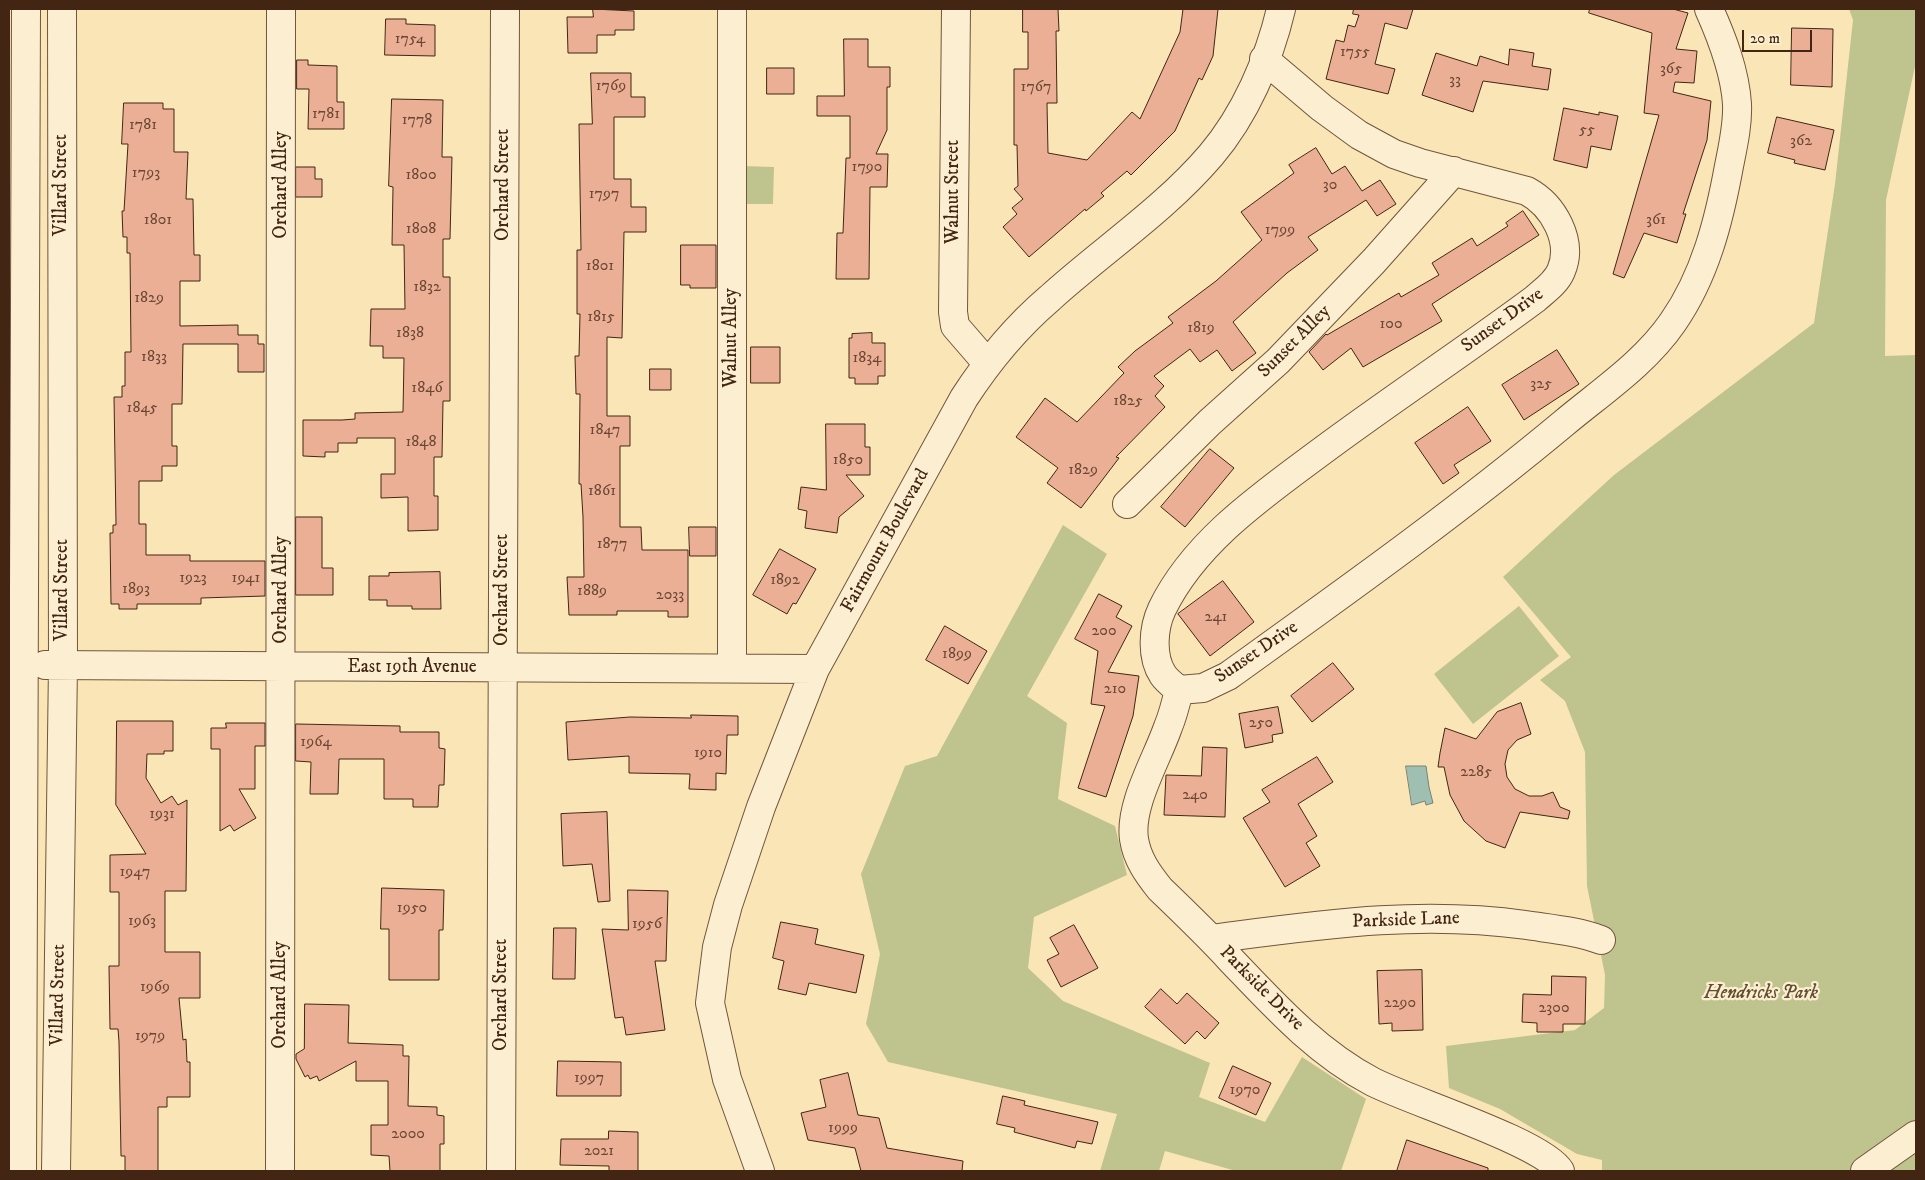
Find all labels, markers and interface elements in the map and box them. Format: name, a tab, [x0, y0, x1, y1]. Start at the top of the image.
scale bar	[1745, 20, 1815, 52]
text: 20 m	[1750, 29, 1780, 48]
house number: 1754	[395, 30, 425, 50]
house number: 1755	[1340, 43, 1370, 63]
house number: 365	[1660, 60, 1682, 80]
house number: 33	[1449, 71, 1461, 91]
house number: 1769	[596, 77, 626, 97]
house number: 1767	[1020, 78, 1052, 98]
house number: 1781	[312, 105, 340, 125]
house number: 1778	[402, 111, 432, 131]
house number: 1781	[129, 116, 157, 136]
house number: 55	[1579, 121, 1595, 141]
street label: Orchard Street	[493, 129, 515, 241]
street label: Orchard Alley	[271, 131, 293, 239]
house number: 362	[1790, 132, 1812, 152]
street label: Villard Street	[51, 134, 73, 236]
street label: Walnut Street	[943, 140, 965, 244]
house number: 1790	[852, 158, 882, 178]
house number: 1793	[132, 164, 160, 184]
house number: 1800	[405, 166, 437, 186]
house number: 30	[1323, 176, 1337, 196]
house number: 1797	[589, 185, 619, 205]
house number: 1801	[144, 211, 172, 231]
house number: 361	[1646, 211, 1666, 231]
house number: 1808	[406, 220, 436, 240]
house number: 1799	[1265, 221, 1295, 241]
house number: 1801	[586, 257, 614, 277]
house number: 1832	[413, 278, 441, 298]
street label: Sunset Drive	[1458, 284, 1548, 358]
street label: Walnut Alley	[721, 288, 743, 388]
house number: 1829	[134, 289, 164, 309]
street label: Sunset Alley	[1254, 301, 1336, 383]
house number: 1815	[587, 308, 615, 328]
house number: 100	[1379, 315, 1403, 335]
house number: 1819	[1187, 319, 1215, 339]
house number: 1838	[396, 324, 424, 344]
house number: 1833	[141, 348, 167, 368]
house number: 1834	[852, 349, 882, 369]
house number: 325	[1530, 375, 1552, 395]
house number: 1846	[411, 379, 443, 399]
house number: 1825	[1113, 392, 1143, 412]
house number: 1845	[127, 399, 157, 419]
house number: 1847	[590, 421, 620, 441]
house number: 1848	[405, 433, 437, 453]
house number: 1850	[833, 451, 863, 471]
house number: 1829	[1068, 461, 1098, 481]
street label: Fairmount Boulevard	[837, 465, 935, 617]
house number: 1861	[588, 482, 616, 502]
street label: Orchard Street	[492, 534, 514, 646]
house number: 1877	[597, 535, 627, 555]
street label: Orchard Alley	[271, 536, 293, 644]
street label: Villard Street	[52, 539, 74, 641]
house number: 1923	[179, 569, 207, 589]
house number: 1941	[232, 569, 260, 589]
house number: 1892	[770, 571, 800, 591]
house number: 1893	[122, 580, 150, 600]
house number: 1889	[577, 582, 607, 602]
house number: 2033	[656, 586, 684, 606]
house number: 241	[1205, 608, 1227, 628]
street label: Sunset Drive	[1211, 617, 1303, 689]
house number: 200	[1091, 622, 1117, 642]
house number: 1899	[942, 645, 972, 665]
street label: East 19th Avenue	[347, 657, 477, 679]
house number: 210	[1104, 680, 1126, 700]
house number: 250	[1249, 714, 1273, 734]
house number: 1964	[300, 733, 332, 753]
house number: 1910	[694, 744, 722, 764]
house number: 2285	[1460, 763, 1492, 783]
house number: 240	[1182, 786, 1208, 806]
house number: 1931	[149, 805, 175, 825]
house number: 1947	[120, 863, 150, 883]
house number: 1950	[397, 899, 427, 919]
street label: Parkside Lane	[1352, 908, 1460, 934]
house number: 1963	[128, 912, 156, 932]
house number: 1956	[632, 915, 662, 935]
street label: Orchard Street	[491, 939, 513, 1051]
street label: Orchard Alley	[270, 941, 292, 1049]
street label: Parkside Drive	[1214, 942, 1308, 1036]
street label: Villard Street	[47, 944, 71, 1046]
house number: 1969	[140, 978, 170, 998]
park label: Hendricks Park	[1704, 983, 1818, 1005]
house number: 2290	[1384, 994, 1416, 1014]
house number: 2300	[1538, 999, 1570, 1019]
house number: 1979	[135, 1027, 165, 1047]
house number: 1997	[574, 1069, 604, 1089]
house number: 1970	[1230, 1081, 1260, 1101]
house number: 1999	[828, 1119, 858, 1139]
house number: 2000	[391, 1125, 425, 1145]
house number: 2021	[584, 1142, 614, 1162]

